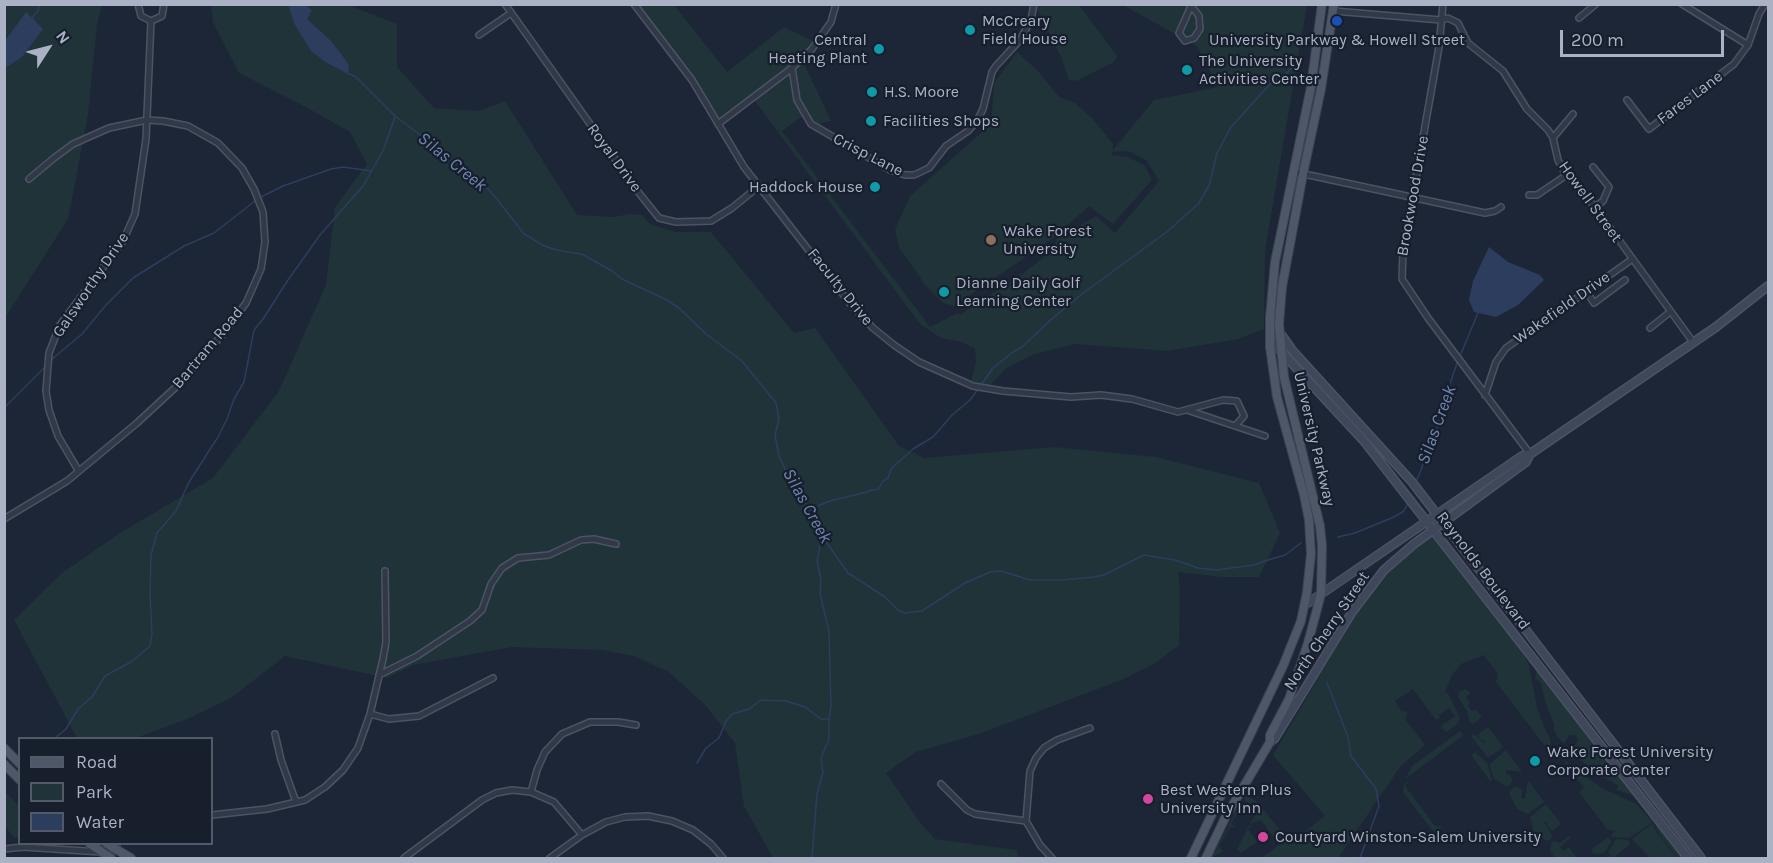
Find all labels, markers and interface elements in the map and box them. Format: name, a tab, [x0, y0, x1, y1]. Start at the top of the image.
place label: McCreary Field House	[982, 11, 1067, 49]
marker: University Parkway & Howell Street	[1330, 14, 1344, 28]
north arrow	[18, 18, 78, 78]
scale bar	[1563, 18, 1726, 56]
marker: McCreary Field House	[963, 23, 977, 37]
text: N	[52, 27, 74, 47]
text: 200 m	[1571, 29, 1624, 51]
place label: Central Heating Plant	[768, 30, 867, 68]
place label: University Parkway & Howell Street	[1209, 30, 1465, 50]
marker: Central Heating Plant	[872, 42, 886, 56]
place label: The University Activities Center	[1199, 51, 1319, 89]
marker: The University Activities Center	[1180, 63, 1194, 77]
street label: Fares Lane	[1653, 67, 1727, 129]
place label: H.S. Moore	[884, 82, 959, 102]
marker: H.S. Moore	[865, 85, 879, 99]
place label: Facilities Shops	[883, 111, 999, 131]
marker: Facilities Shops	[864, 114, 878, 128]
street label: Royal Drive	[583, 120, 645, 196]
water label: Silas Creek	[413, 128, 491, 196]
street label: Crisp Lane	[830, 129, 906, 181]
street label: Brookwood Drive	[1393, 134, 1433, 258]
street label: Howell Street	[1554, 158, 1626, 246]
place label: Haddock House	[749, 177, 863, 197]
marker: Haddock House	[868, 180, 882, 194]
place label: Wake Forest University	[1003, 221, 1092, 259]
street label: Galsworthy Drive	[49, 229, 133, 341]
marker: Wake Forest University	[984, 233, 998, 247]
street label: Faculty Drive	[803, 244, 877, 330]
street label: Wakefield Drive	[1510, 268, 1614, 348]
place label: Dianne Daily Golf Learning Center	[956, 273, 1080, 311]
marker: Dianne Daily Golf Learning Center	[937, 285, 951, 299]
street label: Bartram Road	[168, 303, 248, 393]
street label: University Parkway	[1289, 370, 1339, 508]
water label: Silas Creek	[1413, 383, 1461, 467]
water label: Silas Creek	[778, 465, 836, 547]
street label: Reynolds Boulevard	[1432, 508, 1534, 634]
street label: North Cherry Street	[1280, 568, 1374, 694]
legend	[18, 737, 213, 845]
place label: Wake Forest University Corporate Center	[1547, 742, 1713, 780]
text: Road	[76, 751, 117, 773]
marker: Wake Forest University Corporate Center	[1528, 754, 1542, 768]
place label: Best Western Plus University Inn	[1160, 780, 1292, 818]
text: Park	[76, 781, 113, 803]
marker: Best Western Plus University Inn	[1141, 792, 1155, 806]
text: Water	[76, 811, 124, 833]
place label: Courtyard Winston-Salem University	[1275, 827, 1541, 847]
marker: Courtyard Winston-Salem University	[1256, 830, 1270, 844]

